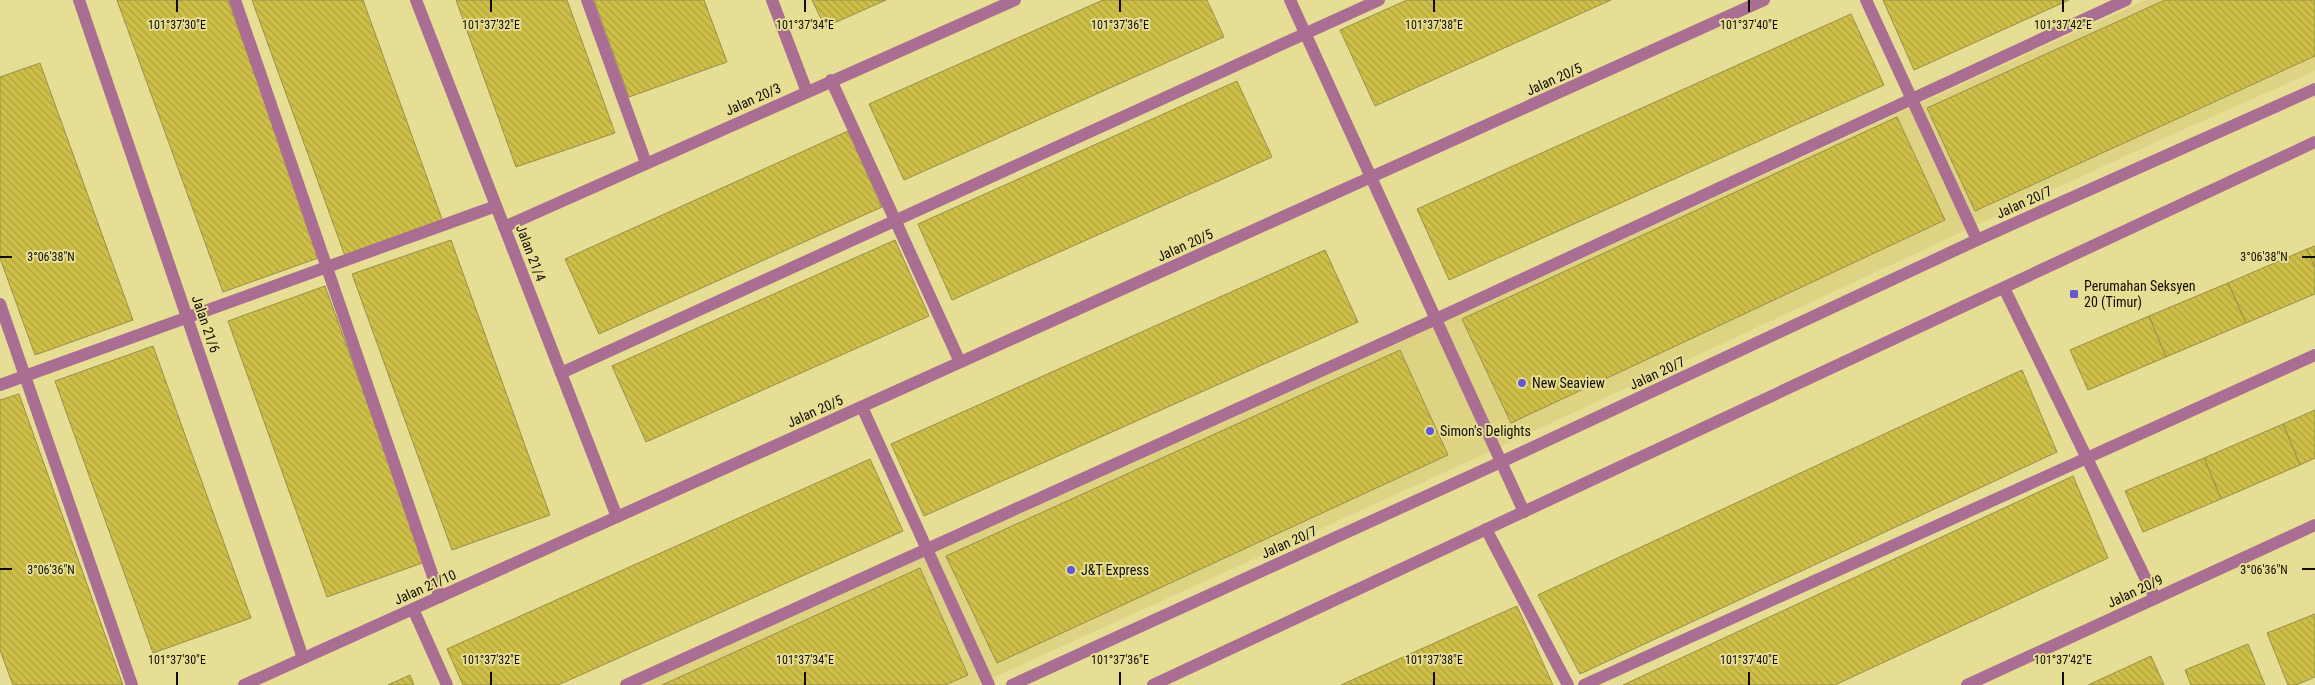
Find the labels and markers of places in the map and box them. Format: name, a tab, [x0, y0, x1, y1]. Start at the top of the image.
place label: Perumahan Seksyen 20 (Timur)	[2084, 278, 2196, 311]
marker: Perumahan Seksyen 20 (Timur)	[2068, 288, 2080, 300]
place label: New Seaview	[1532, 375, 1605, 391]
marker: New Seaview	[1516, 377, 1528, 389]
place label: Simon's Delights	[1440, 423, 1531, 439]
marker: Simon's Delights	[1424, 425, 1436, 437]
place label: J&T Express	[1081, 562, 1149, 578]
marker: J&T Express	[1065, 564, 1077, 576]

